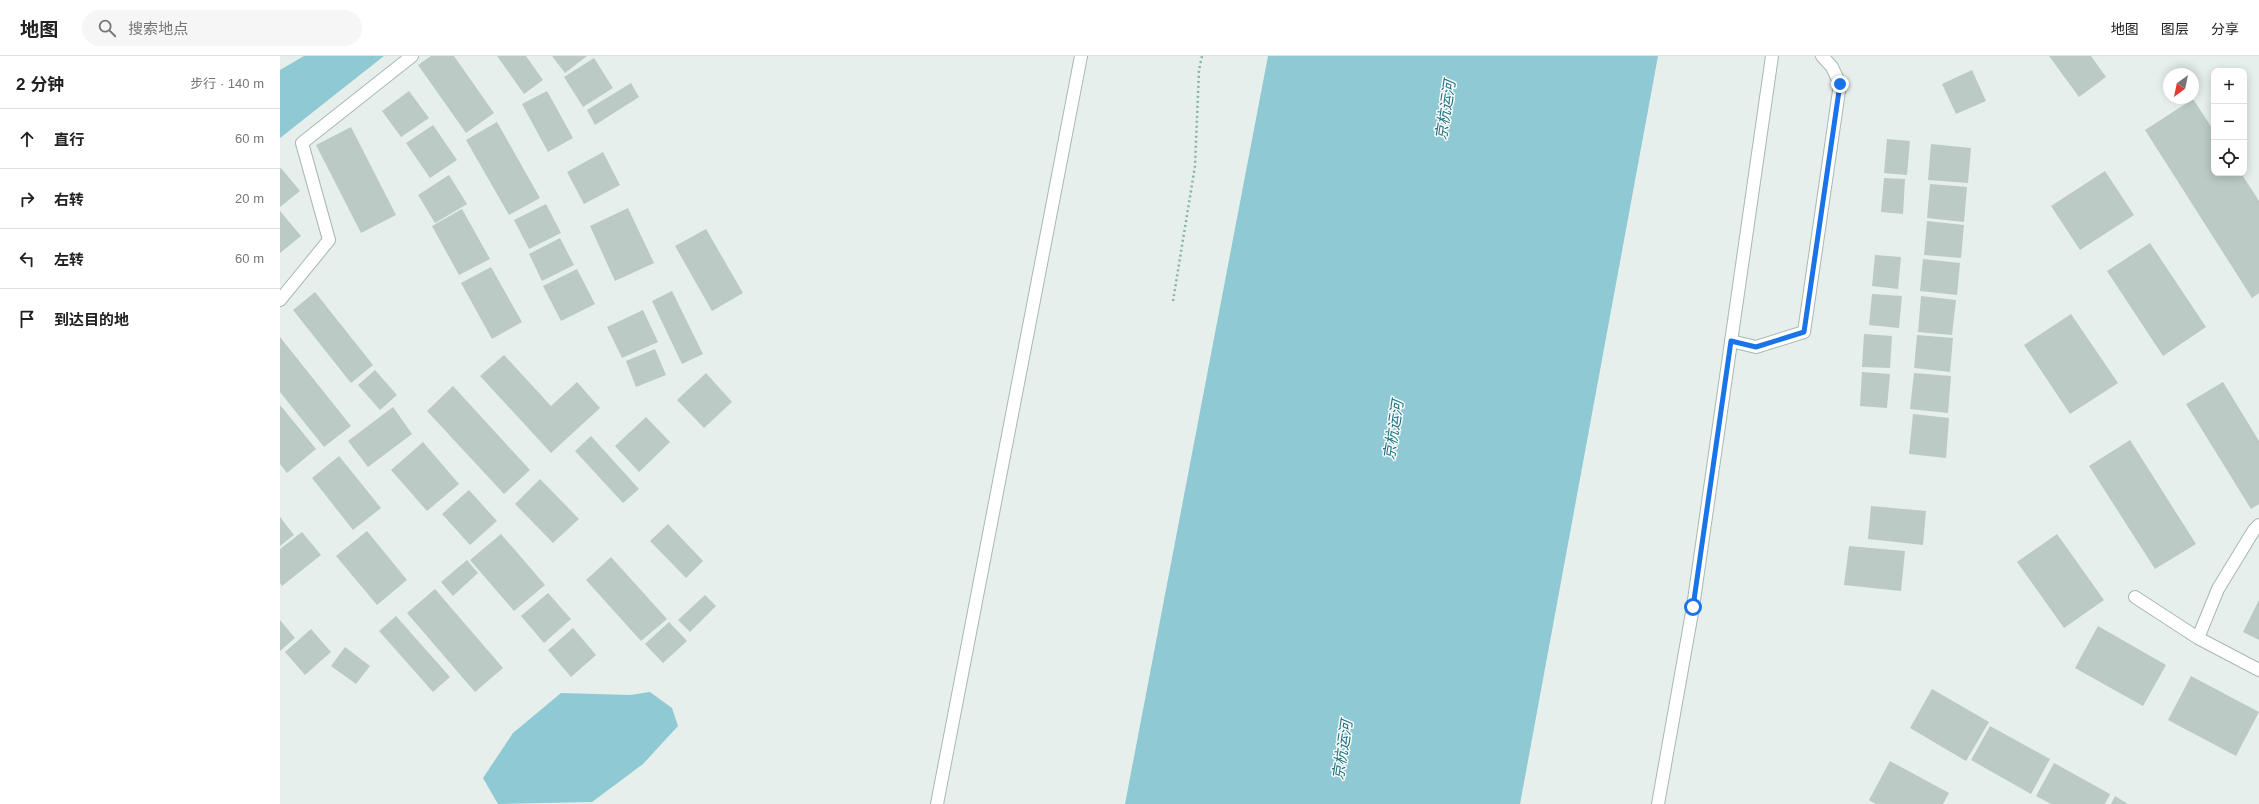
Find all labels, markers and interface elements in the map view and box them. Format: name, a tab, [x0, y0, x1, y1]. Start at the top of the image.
search box	[82, 10, 362, 46]
icon: search	[96, 17, 118, 39]
text: 地图	[20, 19, 58, 40]
text: 搜索地点	[128, 20, 188, 37]
text: 地图	[2111, 21, 2139, 37]
text: 图层	[2161, 21, 2189, 37]
text: 分享	[2211, 21, 2239, 37]
north arrow	[2163, 68, 2199, 104]
map controls	[2211, 68, 2247, 176]
button: +	[2211, 68, 2247, 104]
text: 2 分钟	[16, 75, 64, 94]
route end	[1831, 75, 1849, 93]
text: 步行 · 140 m	[190, 76, 264, 91]
water label: 京杭运河	[1432, 76, 1459, 141]
button: −	[2211, 104, 2247, 140]
icon: ahead	[16, 128, 38, 150]
text: 直行	[54, 131, 84, 148]
text: 60 m	[235, 131, 264, 146]
button: locate	[2211, 140, 2247, 176]
icon: right	[16, 188, 38, 210]
text: 右转	[54, 191, 84, 208]
text: 20 m	[235, 191, 264, 206]
icon: left	[16, 248, 38, 270]
text: 左转	[54, 251, 84, 268]
text: 60 m	[235, 251, 264, 266]
icon: arrive	[16, 308, 38, 330]
text: 到达目的地	[54, 311, 129, 328]
water label: 京杭运河	[1380, 396, 1407, 461]
route start	[1684, 598, 1702, 616]
water label: 京杭运河	[1329, 716, 1356, 781]

